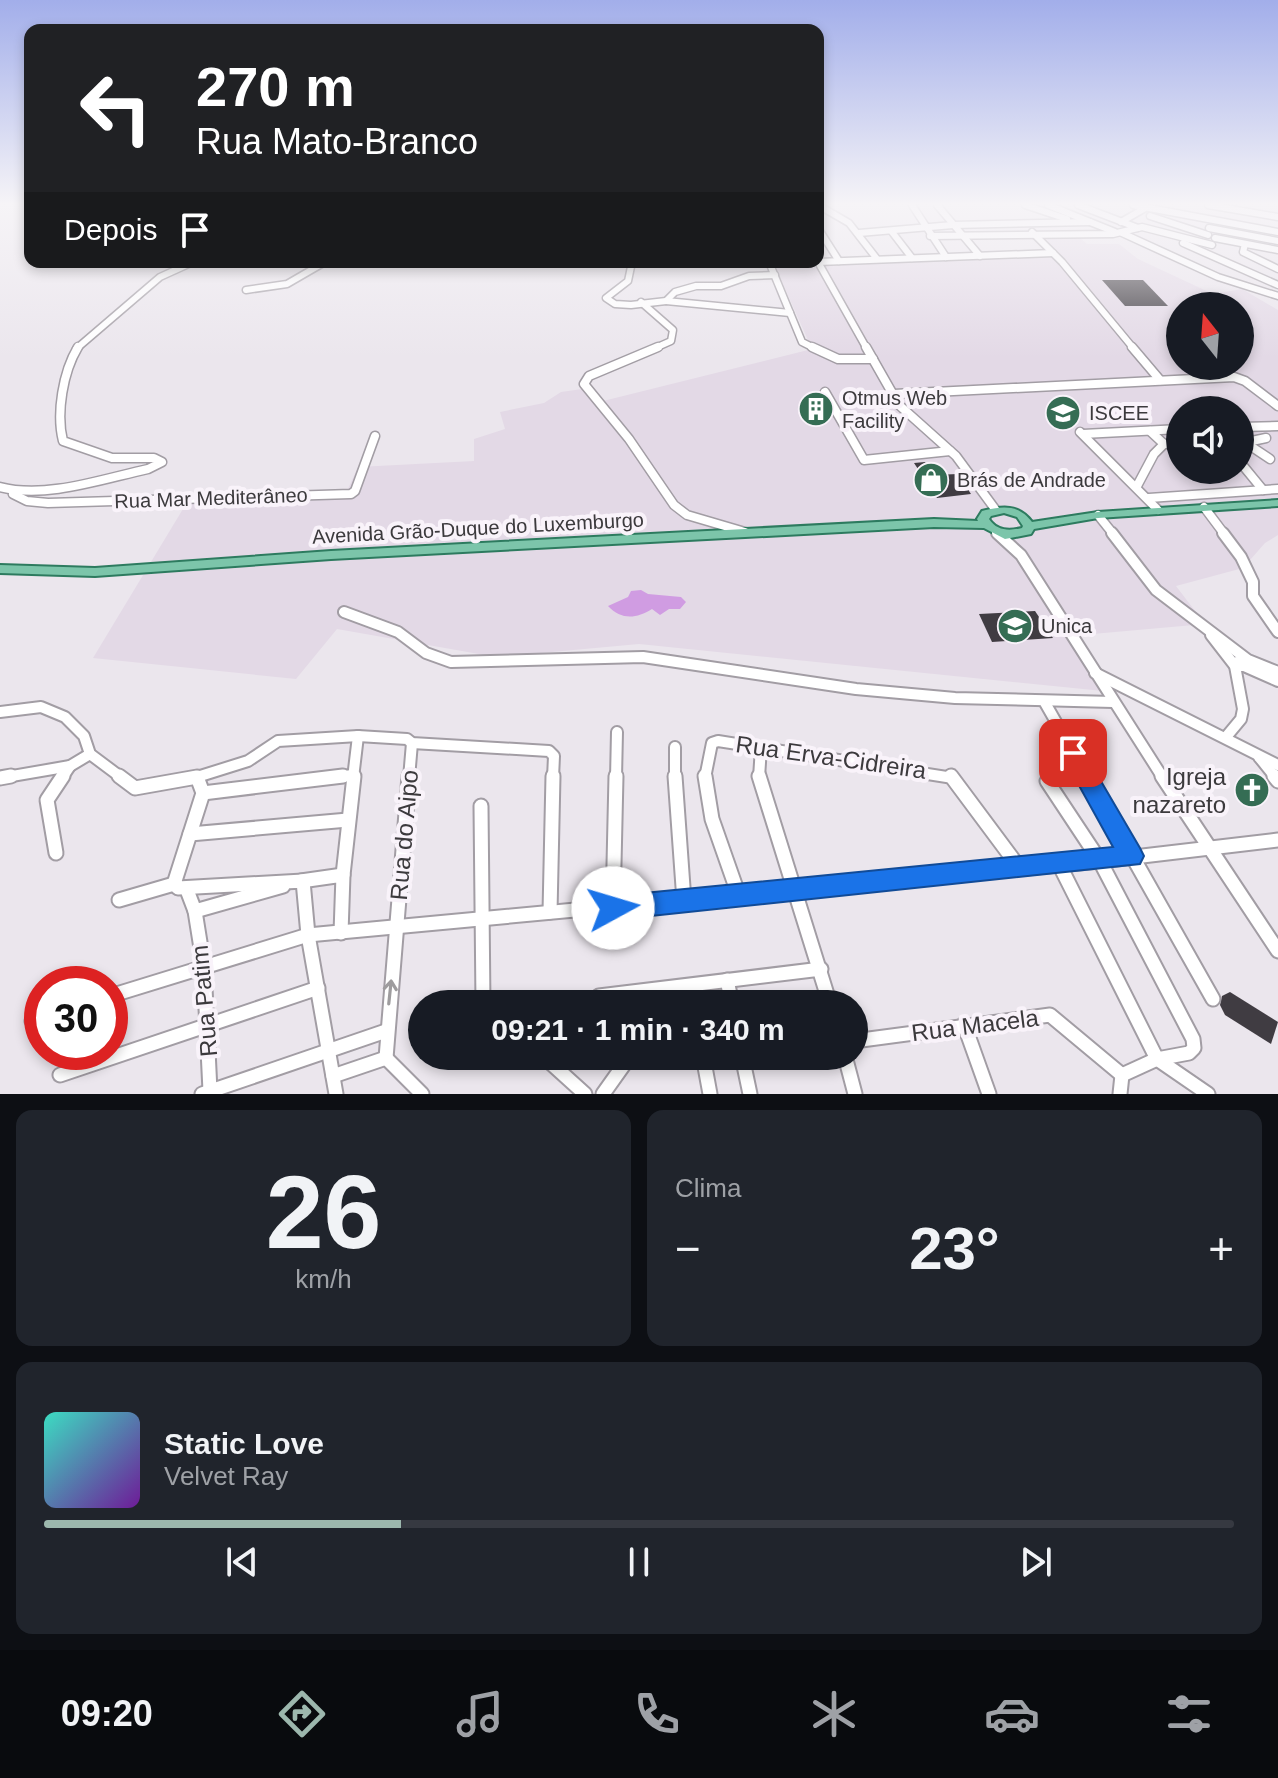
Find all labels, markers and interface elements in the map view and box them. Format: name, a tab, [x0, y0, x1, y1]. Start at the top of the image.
text: 270 m	[196, 55, 355, 118]
icon: left	[64, 56, 168, 160]
text: Rua Mato-Branco	[196, 121, 478, 162]
icon: arrive	[173, 208, 217, 252]
text: Depois	[64, 213, 157, 246]
north arrow	[1166, 292, 1254, 380]
map controls	[1166, 292, 1254, 484]
place label: Otmus Web Facility	[842, 387, 947, 432]
building icon: Otmus Web Facility	[797, 390, 835, 428]
school or university icon: ISCEE	[1044, 394, 1082, 432]
button: sound	[1166, 396, 1254, 484]
place label: ISCEE	[1089, 402, 1149, 424]
shop icon: Brás de Andrade	[912, 461, 950, 499]
place label: Brás de Andrade	[957, 469, 1106, 491]
street label: Rua Mar Mediterâneo	[114, 484, 308, 512]
street label: Avenida Grão-Duque do Luxemburgo	[312, 508, 644, 548]
school or university icon: Unica	[996, 607, 1034, 645]
place label: Unica	[1041, 615, 1093, 637]
pin	[1039, 719, 1107, 787]
street label: Rua Erva-Cidreira	[734, 730, 929, 784]
icon: arrive	[1051, 731, 1095, 775]
place label: Igreja nazareto	[1133, 763, 1227, 818]
street label: Rua do Aipo	[385, 769, 423, 901]
church icon: Igreja nazareto	[1233, 771, 1271, 809]
position arrow	[571, 866, 655, 950]
street label: Rua Patim	[186, 944, 222, 1058]
speed limit sign: 30	[24, 966, 128, 1070]
one-way arrow	[382, 980, 397, 1006]
street label: Rua Macela	[910, 1004, 1041, 1046]
text: 09:21 · 1 min · 340 m	[491, 1013, 785, 1046]
text: 26	[266, 1154, 381, 1270]
text: Clima	[675, 1173, 741, 1203]
text: 23°	[909, 1215, 1000, 1282]
text: −	[675, 1224, 701, 1273]
text: +	[1208, 1224, 1234, 1273]
text: km/h	[295, 1264, 352, 1294]
text: Static Love	[164, 1427, 324, 1460]
text: Velvet Ray	[164, 1461, 288, 1491]
icon: previous	[220, 1540, 264, 1584]
icon: pause	[617, 1540, 661, 1584]
icon: next	[1014, 1540, 1058, 1584]
icon: directions	[274, 1686, 330, 1742]
icon: music	[452, 1686, 508, 1742]
icon: phone	[629, 1686, 685, 1742]
icon: climate	[806, 1686, 862, 1742]
icon: car	[984, 1686, 1040, 1742]
icon: filters	[1161, 1686, 1217, 1742]
text: 09:20	[61, 1693, 153, 1734]

